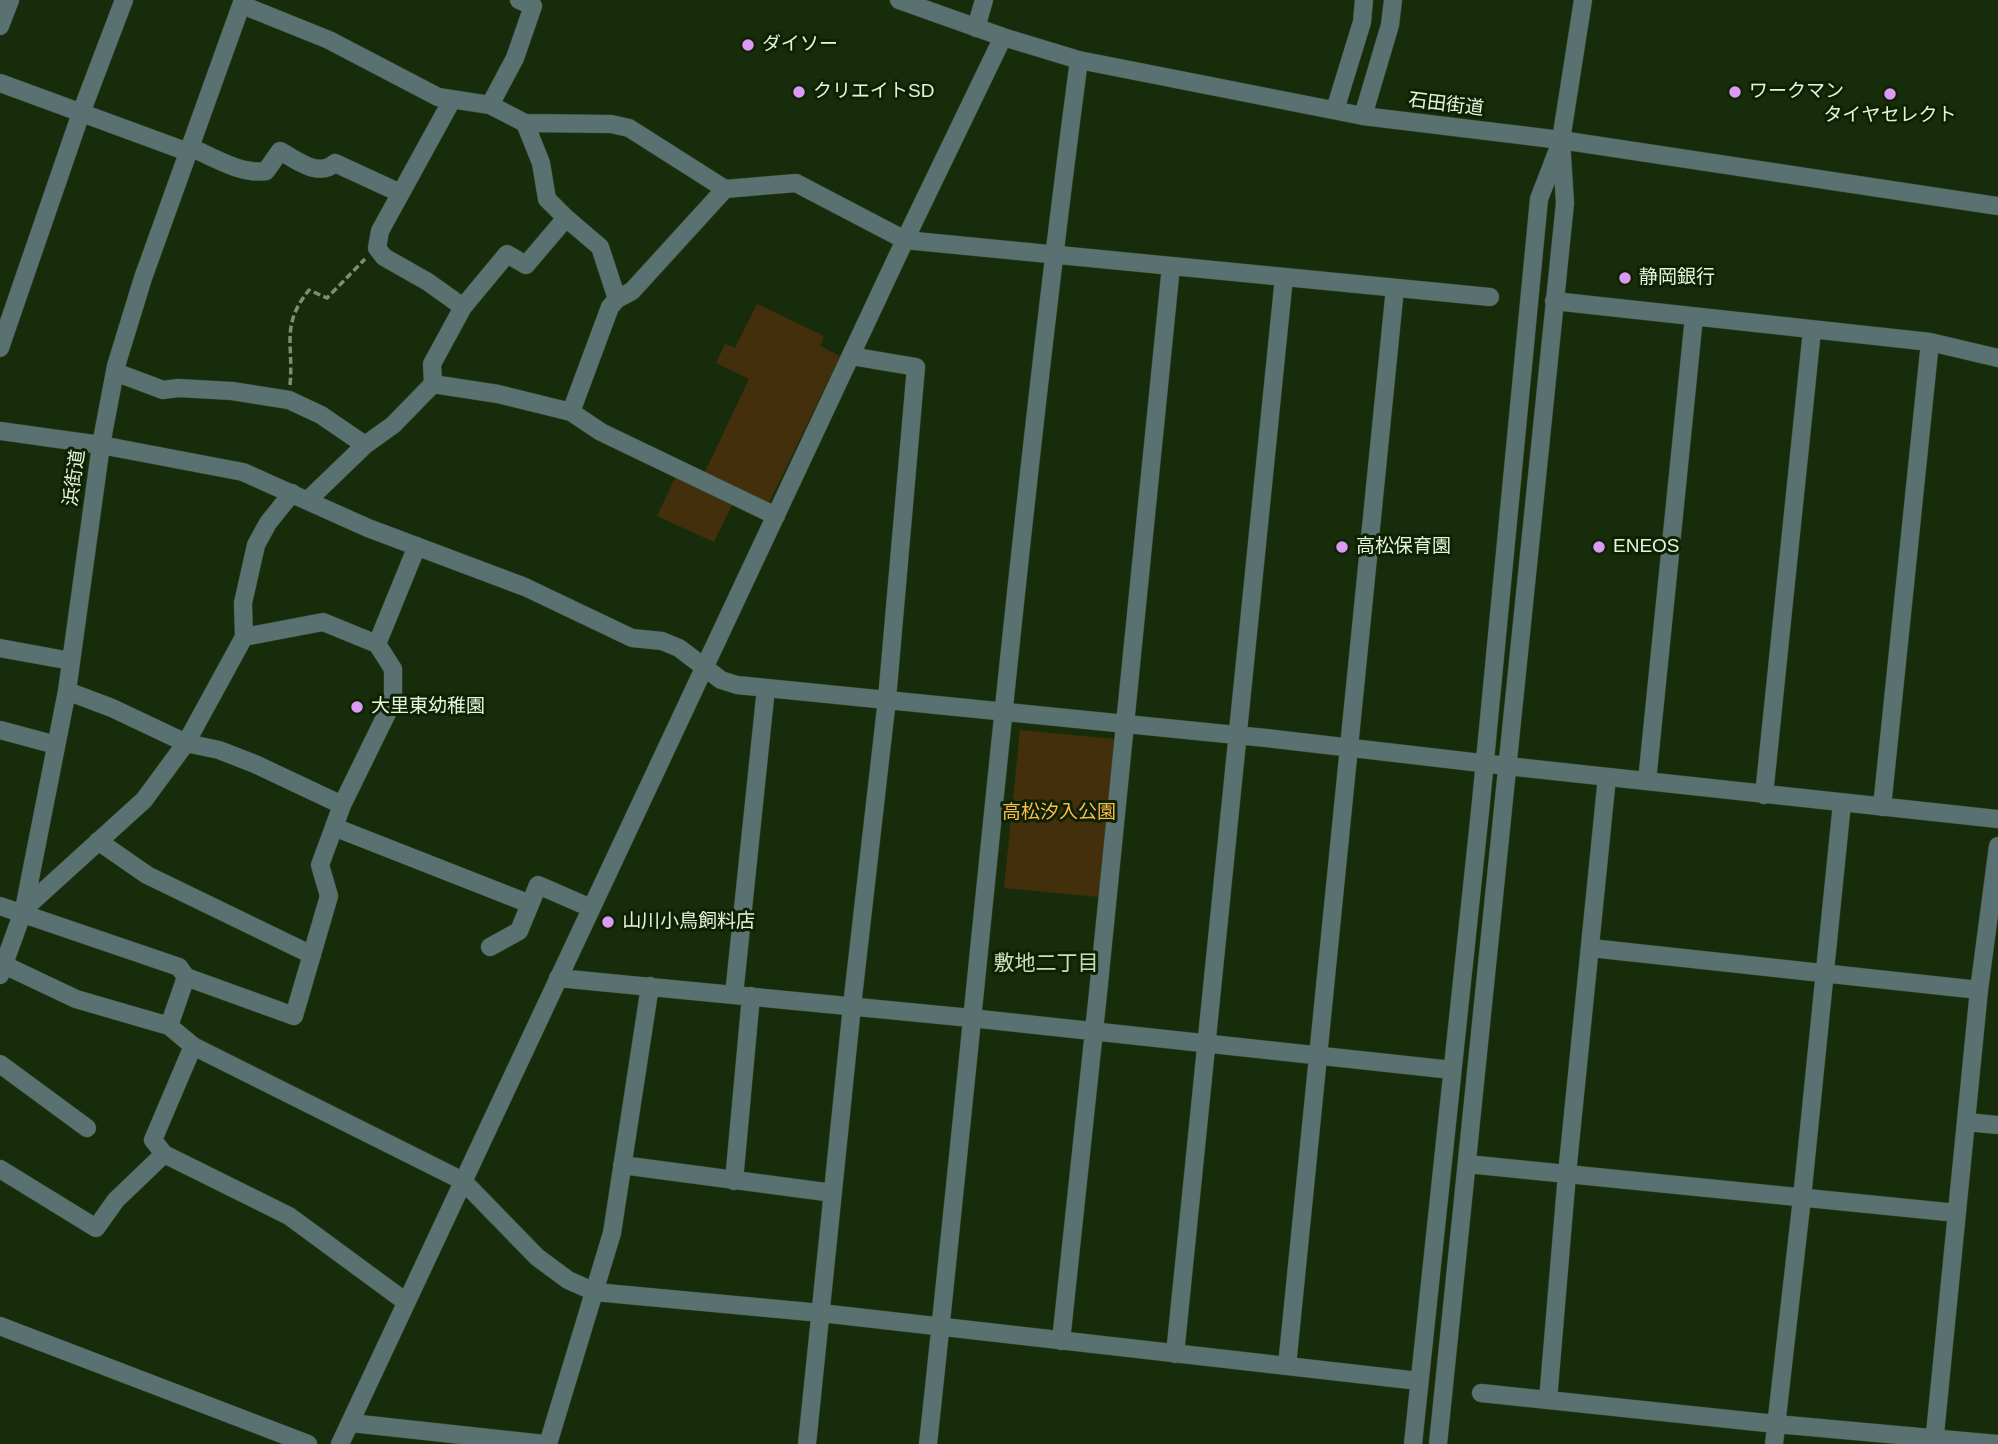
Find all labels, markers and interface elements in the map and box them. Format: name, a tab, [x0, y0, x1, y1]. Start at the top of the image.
place label: ダイソー	[762, 34, 838, 56]
marker: ダイソー	[740, 37, 756, 53]
place label: クリエイトSD	[813, 81, 934, 103]
place label: ワークマン	[1749, 81, 1844, 103]
marker: クリエイトSD	[791, 84, 807, 100]
marker: ワークマン	[1727, 84, 1743, 100]
marker: タイヤセレクト	[1882, 86, 1898, 102]
street label: 石田街道	[1407, 89, 1485, 121]
place label: タイヤセレクト	[1824, 105, 1956, 127]
place label: 静岡銀行	[1639, 267, 1715, 289]
marker: 静岡銀行	[1617, 270, 1633, 286]
street label: 浜街道	[60, 448, 90, 508]
place label: 高松保育園	[1356, 536, 1451, 558]
place label: ENEOS	[1613, 536, 1680, 558]
marker: 高松保育園	[1334, 539, 1350, 555]
marker: ENEOS	[1591, 539, 1607, 555]
place label: 大里東幼稚園	[371, 696, 485, 718]
marker: 大里東幼稚園	[349, 699, 365, 715]
park label: 高松汐入公園	[1002, 802, 1116, 824]
place label: 山川小鳥飼料店	[622, 911, 755, 933]
marker: 山川小鳥飼料店	[600, 914, 616, 930]
district label: 敷地二丁目	[994, 951, 1098, 977]

